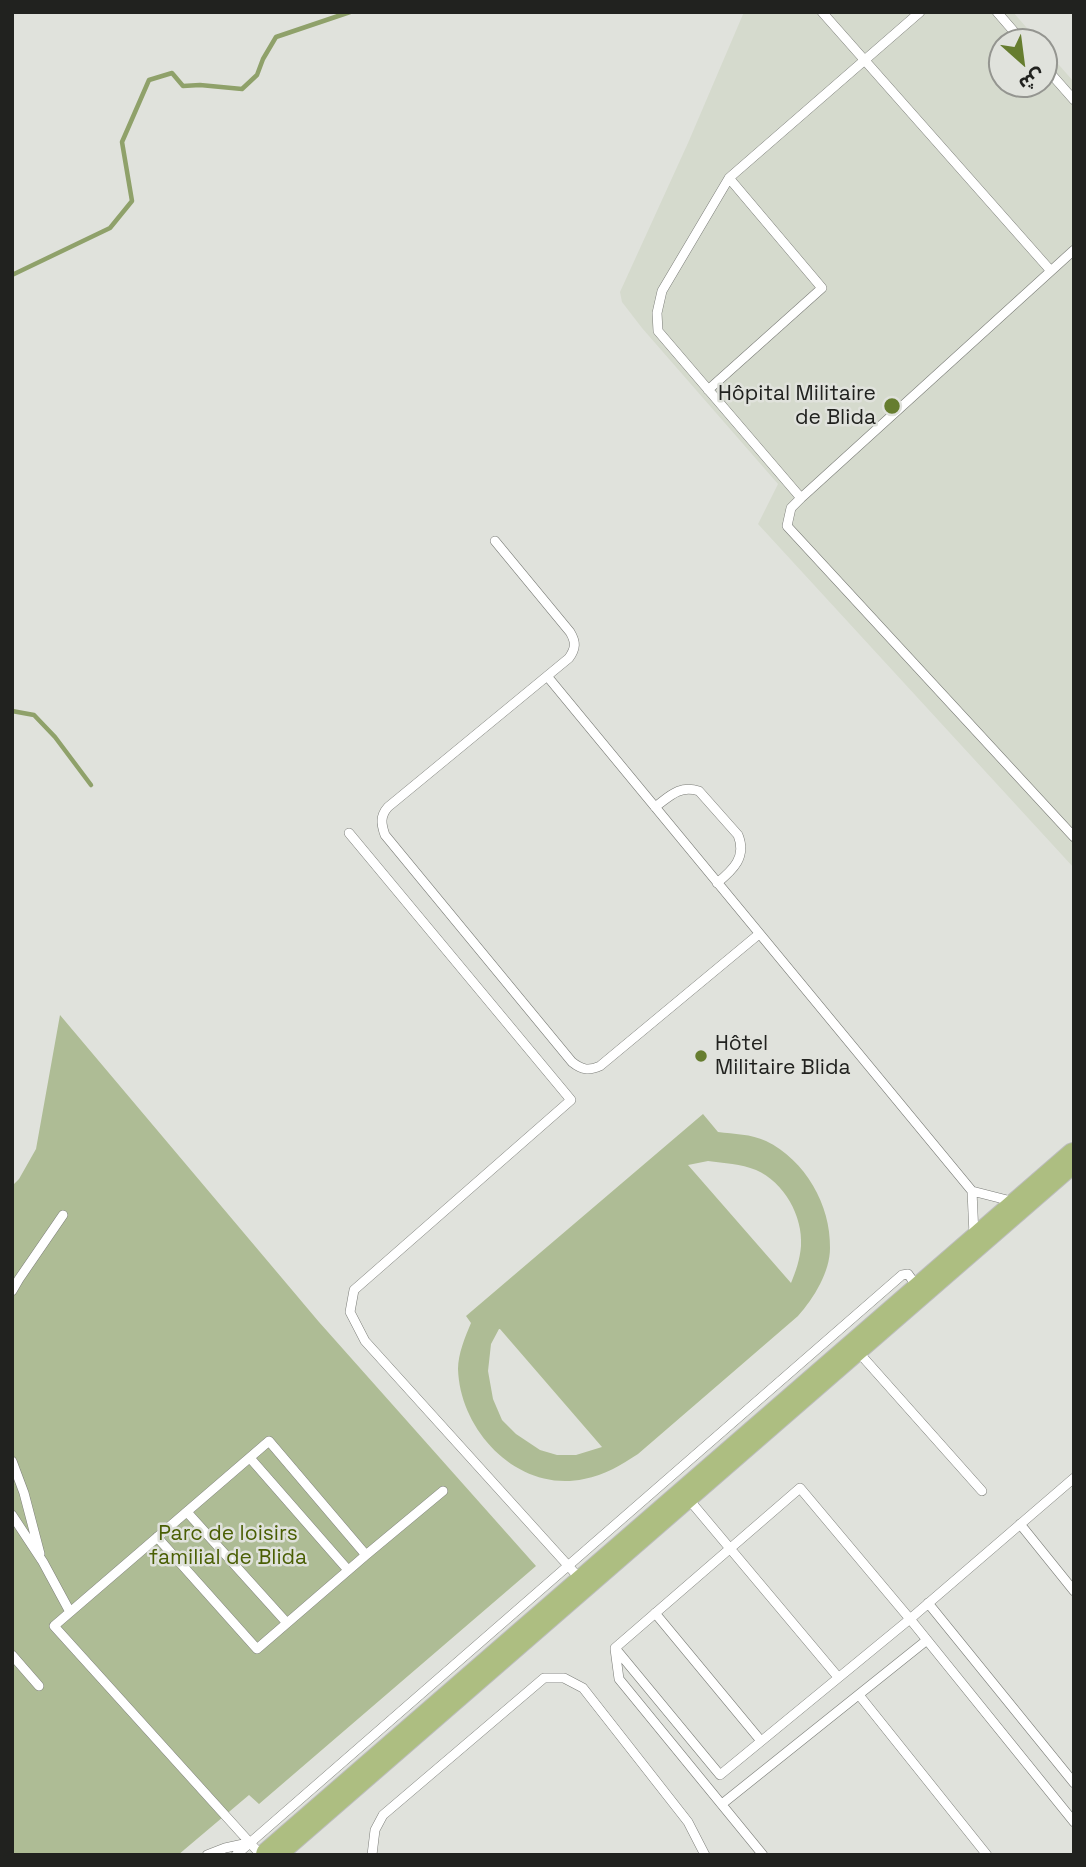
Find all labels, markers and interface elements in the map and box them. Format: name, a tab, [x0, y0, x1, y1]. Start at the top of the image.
north arrow	[988, 28, 1058, 98]
text: ش	[1015, 63, 1050, 97]
place label: Hôpital Militaire de Blida	[718, 381, 876, 431]
marker: Hôpital Militaire de Blida	[882, 396, 902, 416]
place label: Hôtel Militaire Blida	[715, 1031, 851, 1081]
marker: Hôtel Militaire Blida	[693, 1048, 709, 1064]
park label: Parc de loisirs familial de Blida	[149, 1521, 307, 1571]

